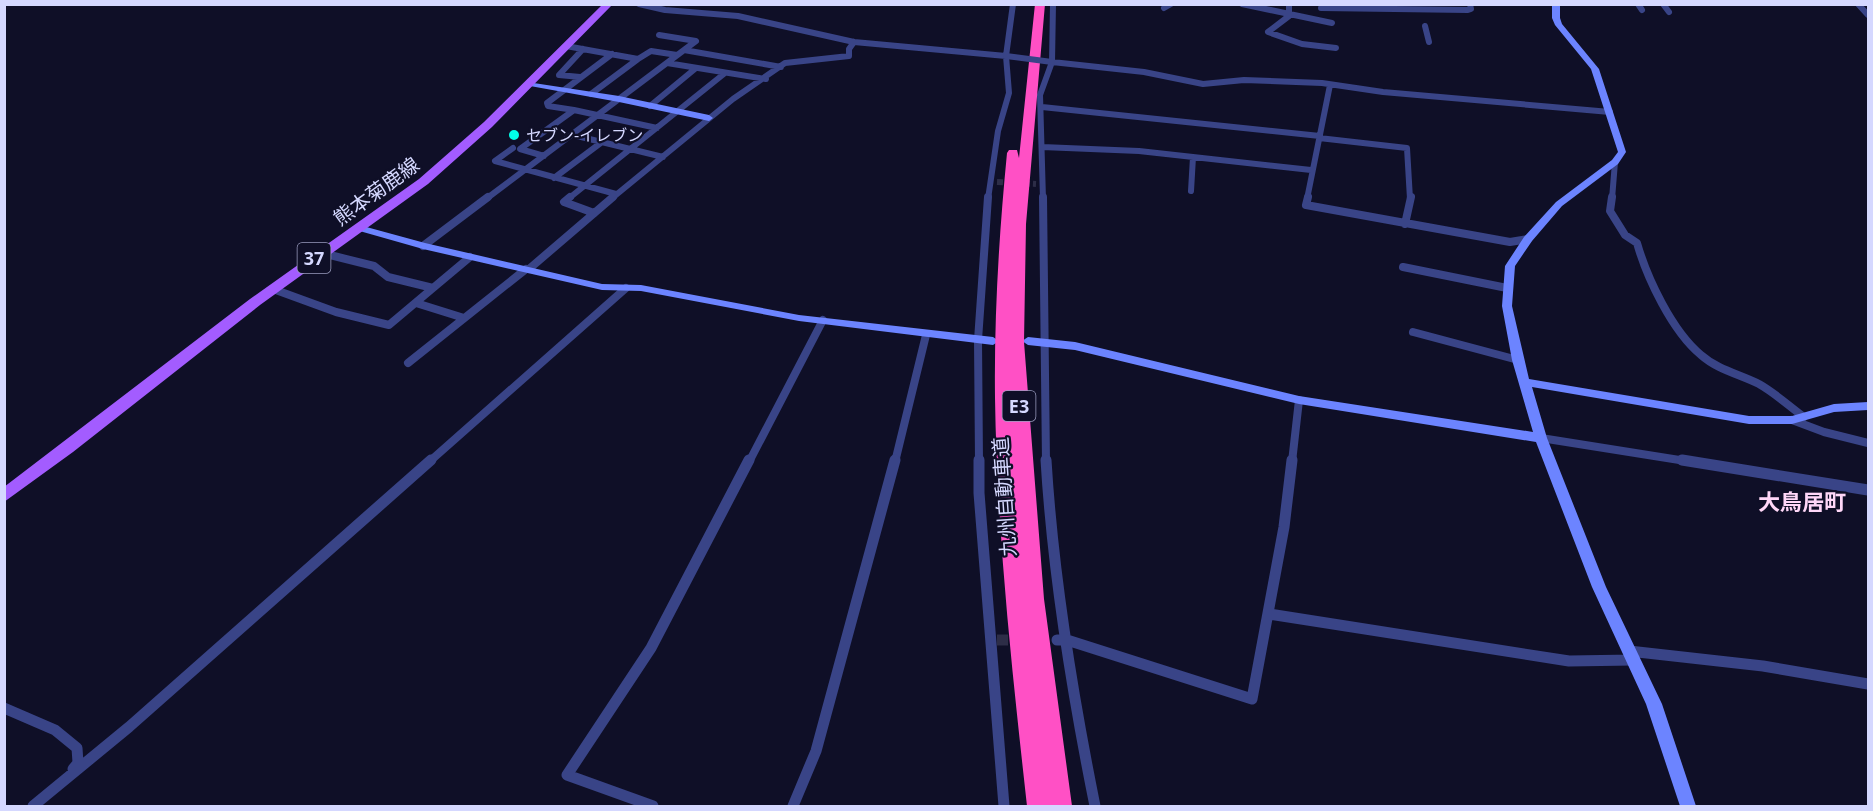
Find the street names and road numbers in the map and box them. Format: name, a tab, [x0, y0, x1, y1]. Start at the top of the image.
street label: 熊本菊鹿線	[328, 151, 424, 231]
road number: 37	[298, 243, 330, 273]
road number: E3	[1002, 391, 1036, 421]
street label: 九州自動車道	[986, 436, 1022, 558]

